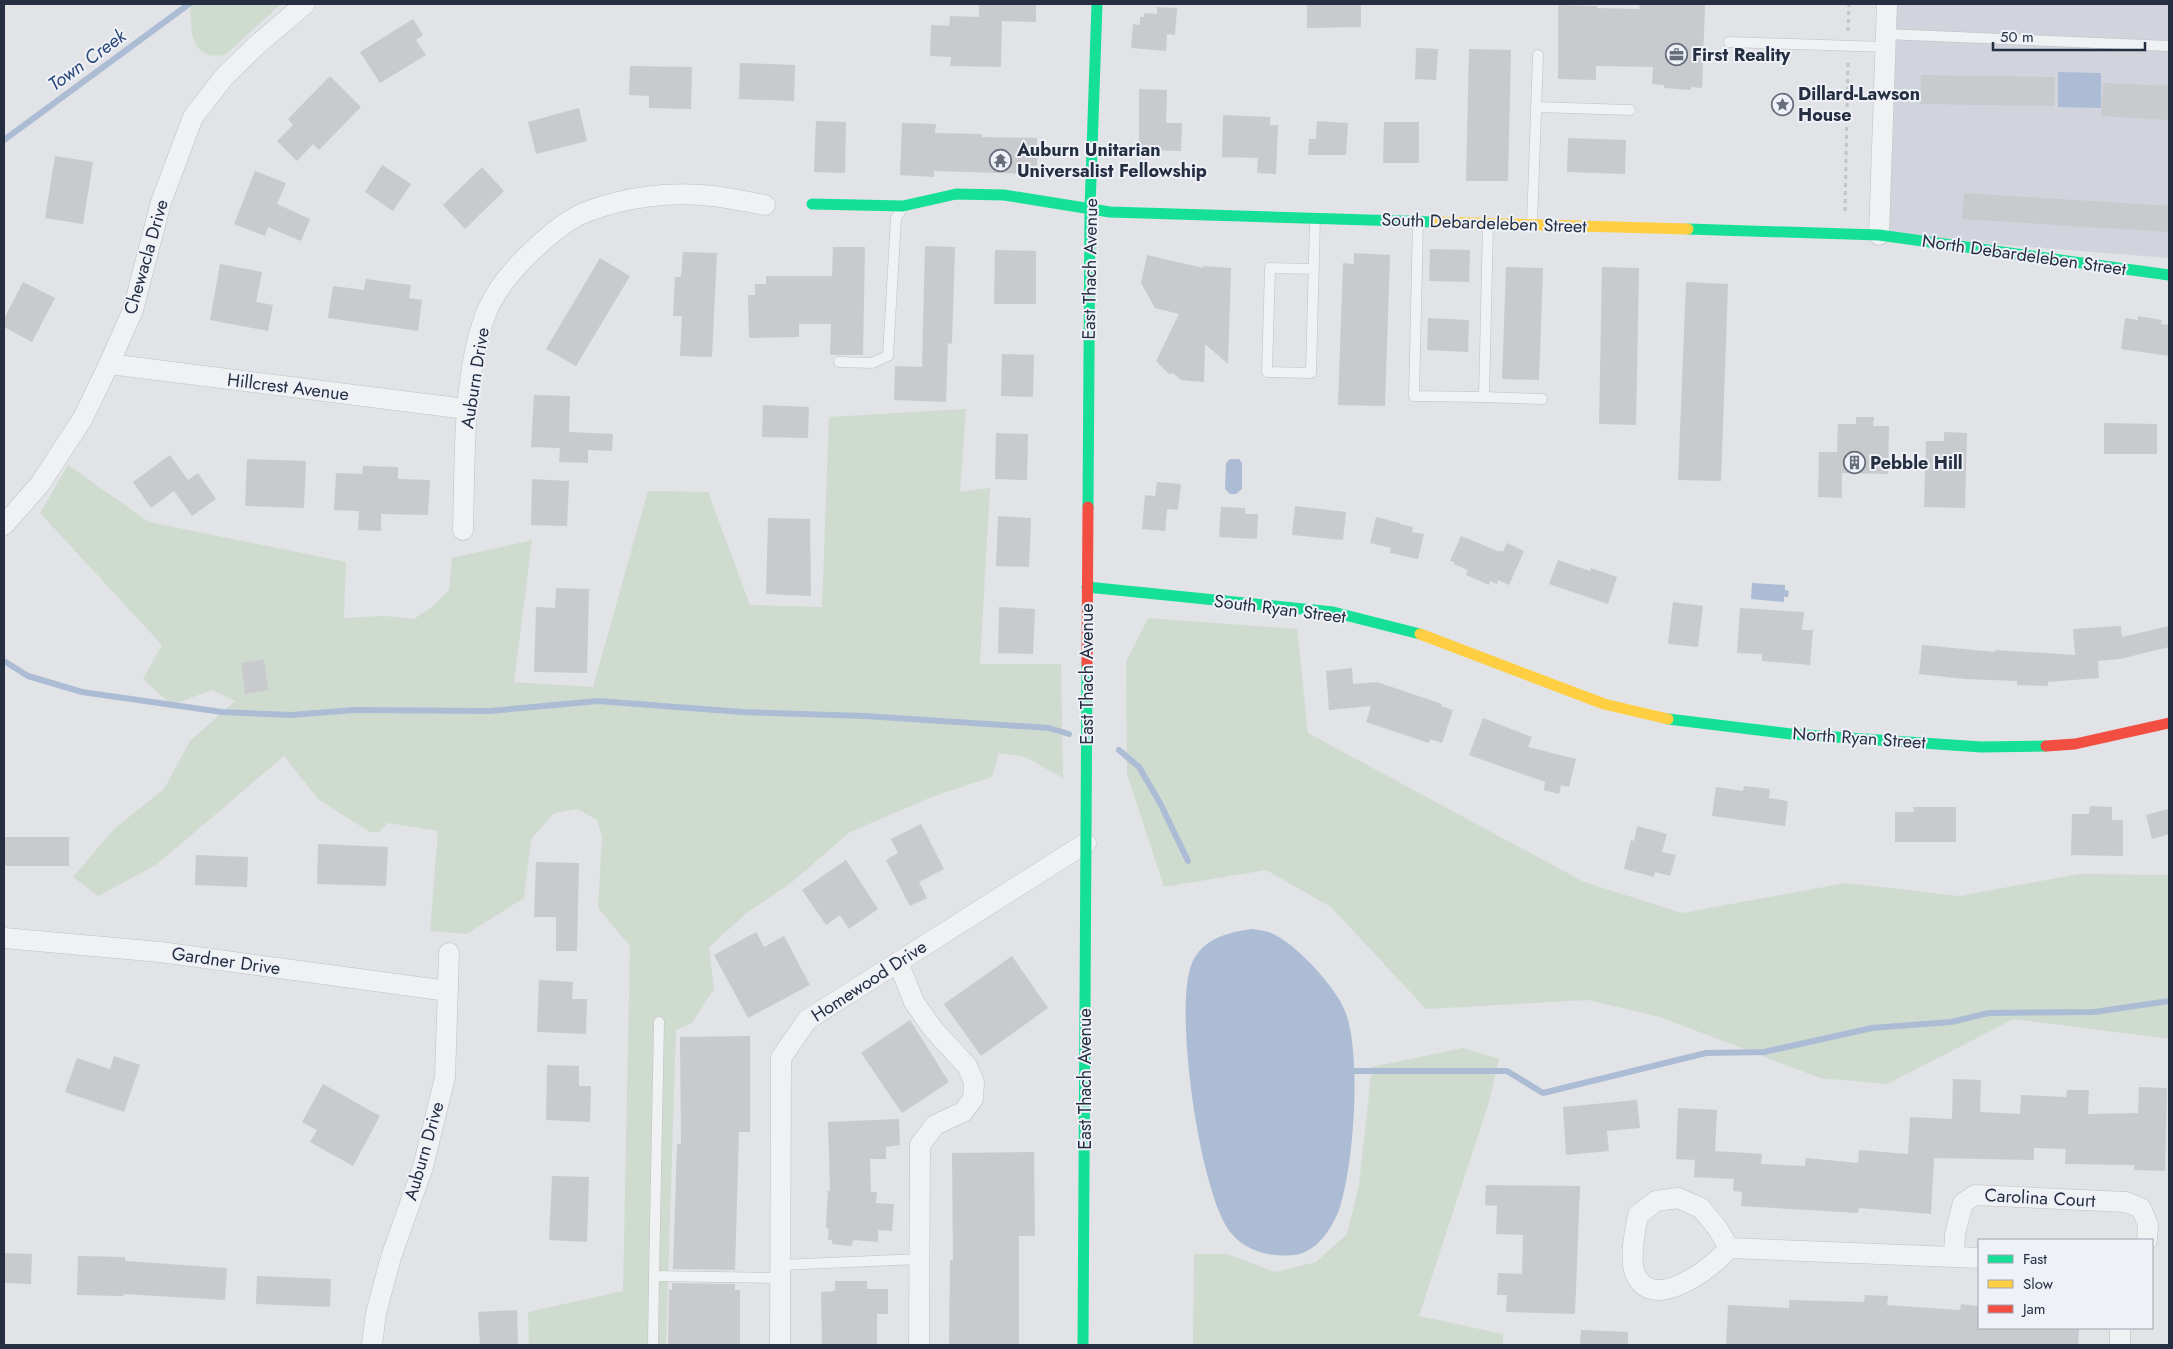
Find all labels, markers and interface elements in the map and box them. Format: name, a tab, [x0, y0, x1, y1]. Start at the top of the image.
scale bar	[1993, 20, 2146, 52]
water label: Town Creek	[43, 22, 132, 97]
text: 50 m	[2000, 26, 2034, 48]
place label: First Reality	[1692, 42, 1791, 68]
office icon: First Reality	[1664, 43, 1688, 67]
place label: Dillard-Lawson House	[1798, 81, 1920, 128]
place icon: Dillard-Lawson House	[1770, 92, 1794, 116]
place label: Auburn Unitarian Universalist Fellowship	[1016, 137, 1207, 184]
temple icon: Auburn Unitarian Universalist Fellowship	[989, 148, 1013, 172]
street label: Chewacla Drive	[117, 196, 175, 318]
street label: East Thach Avenue	[1076, 198, 1104, 340]
street label: South Debardeleben Street	[1381, 206, 1588, 240]
street label: North Debardeleben Street	[1920, 228, 2128, 282]
street label: Auburn Drive	[454, 326, 496, 430]
street label: Hillcrest Avenue	[226, 367, 350, 407]
place label: Pebble Hill	[1870, 450, 1963, 476]
building icon: Pebble Hill	[1842, 451, 1866, 475]
street label: South Ryan Street	[1213, 588, 1348, 630]
street label: East Thach Avenue	[1074, 603, 1100, 745]
street label: North Ryan Street	[1791, 720, 1927, 756]
street label: Homewood Drive	[806, 934, 932, 1028]
street label: Gardner Drive	[170, 941, 282, 981]
street label: East Thach Avenue	[1072, 1008, 1098, 1150]
street label: Auburn Drive	[397, 1099, 451, 1203]
street label: Carolina Court	[1984, 1182, 2097, 1214]
legend	[1978, 1239, 2153, 1329]
text: Fast	[2023, 1248, 2047, 1270]
text: Slow	[2023, 1273, 2054, 1295]
text: Jam	[2021, 1298, 2046, 1320]

